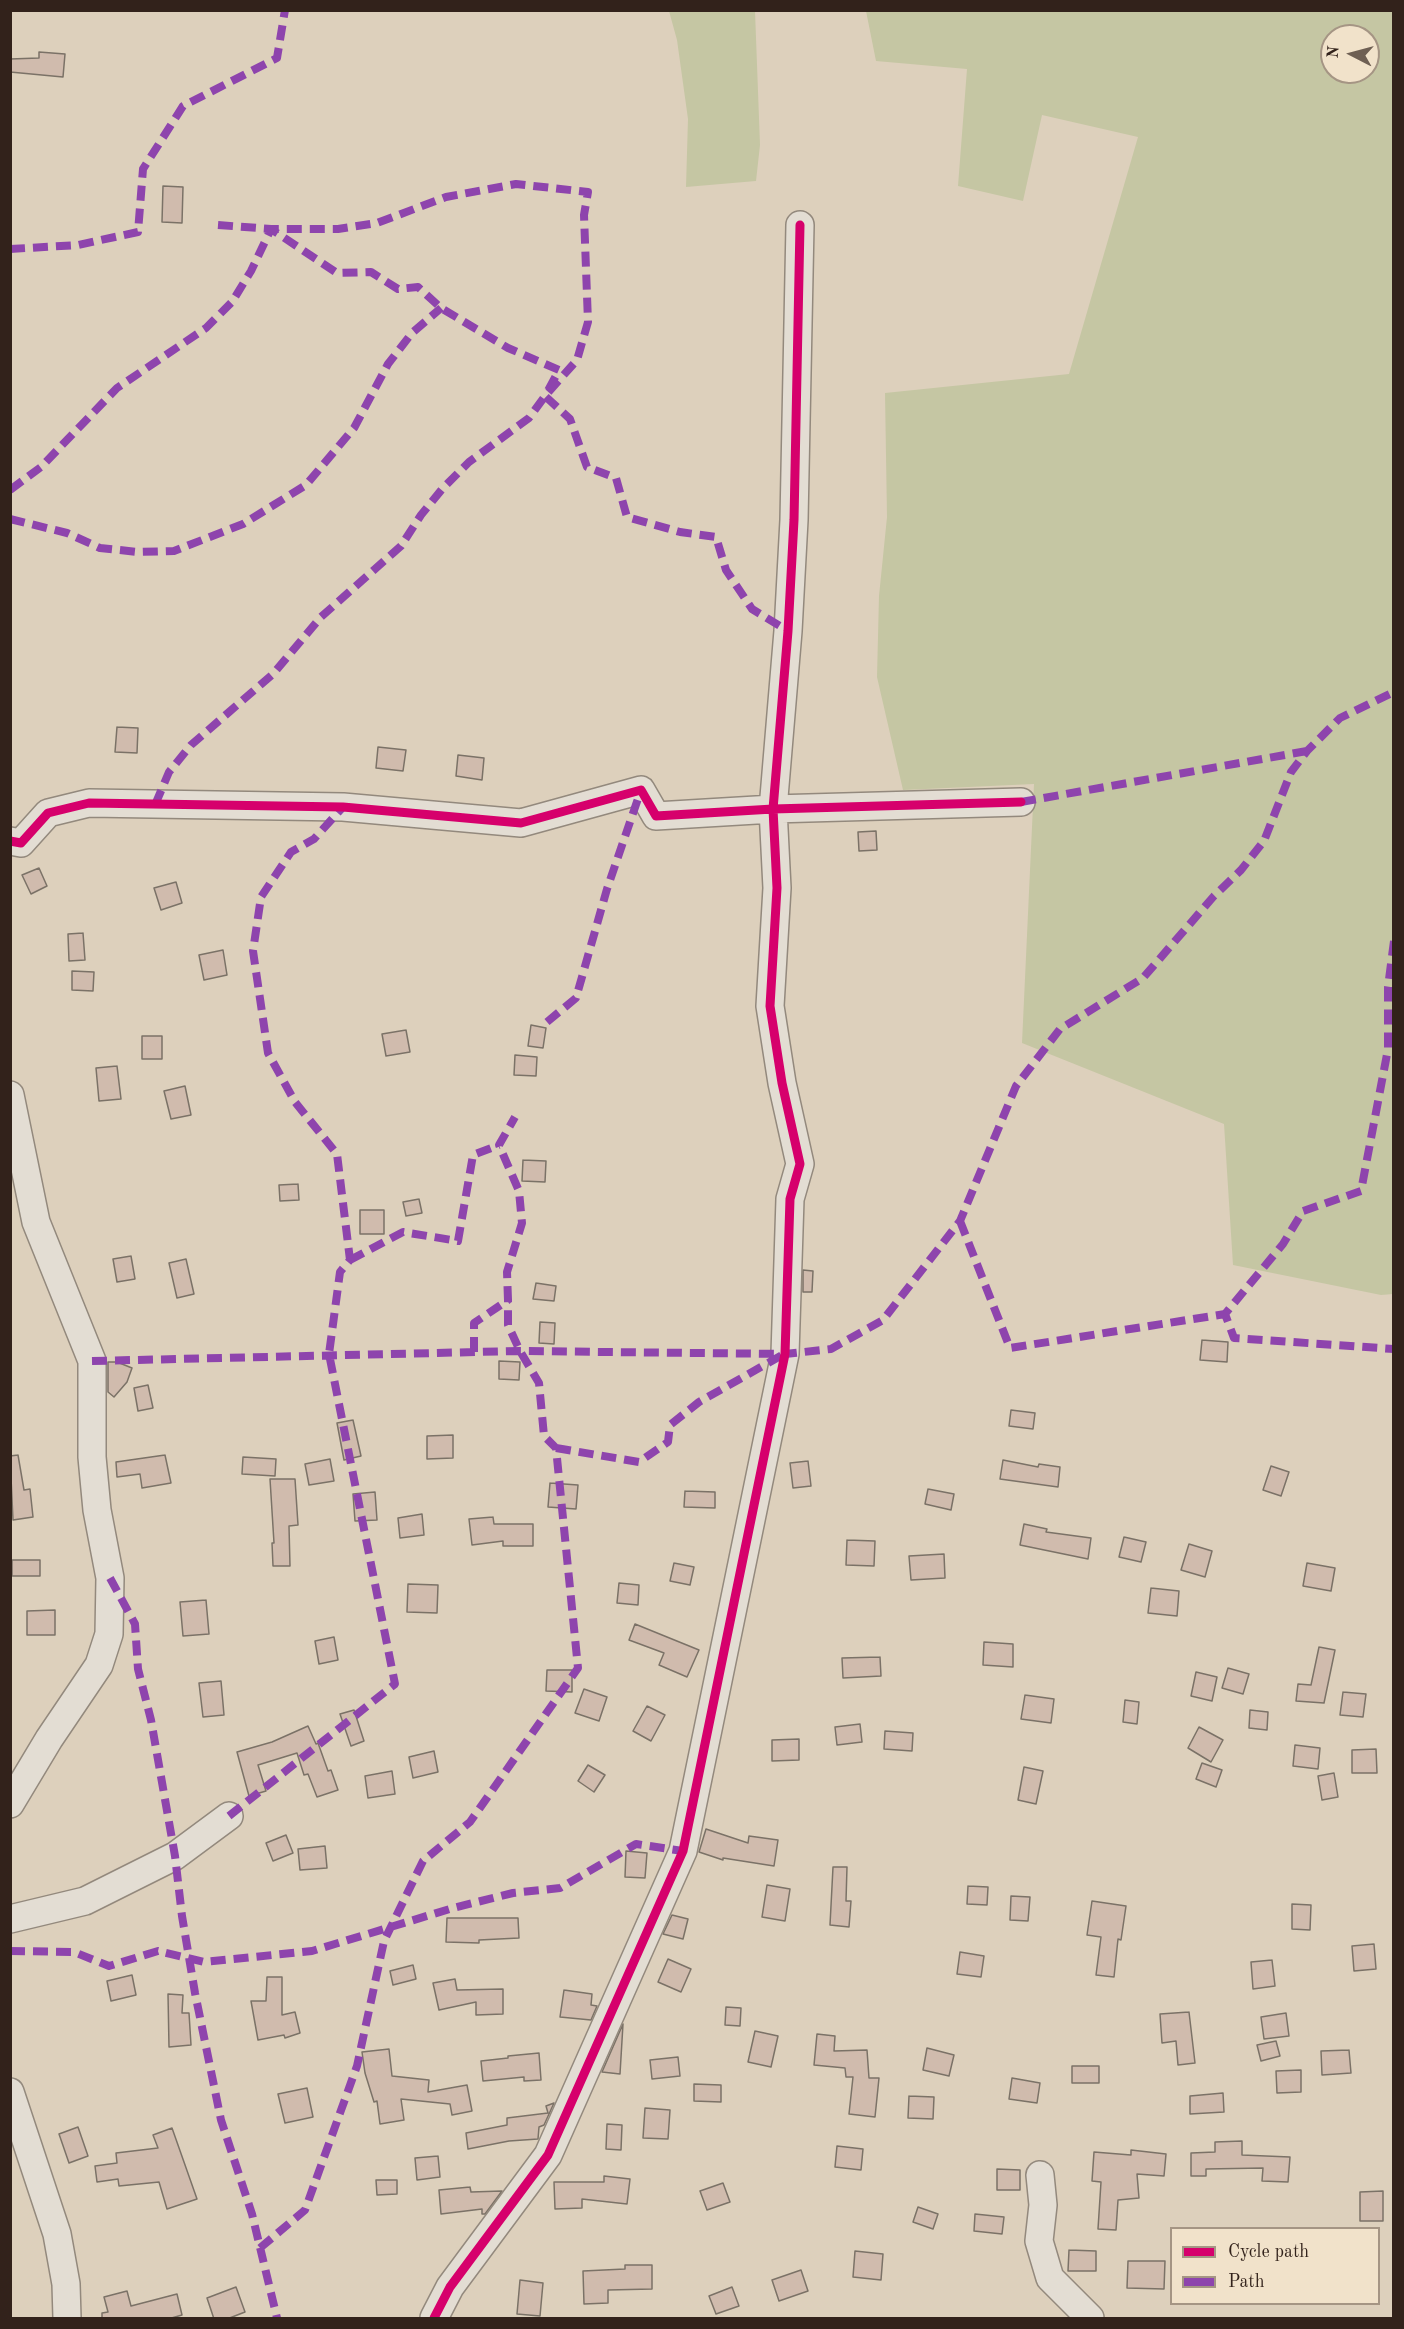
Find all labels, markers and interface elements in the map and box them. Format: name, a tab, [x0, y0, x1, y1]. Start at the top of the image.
north arrow	[1320, 24, 1380, 84]
text: N	[1325, 45, 1343, 59]
legend	[1170, 2227, 1380, 2305]
text: Cycle path	[1228, 2243, 1309, 2261]
text: Path	[1228, 2273, 1264, 2291]

